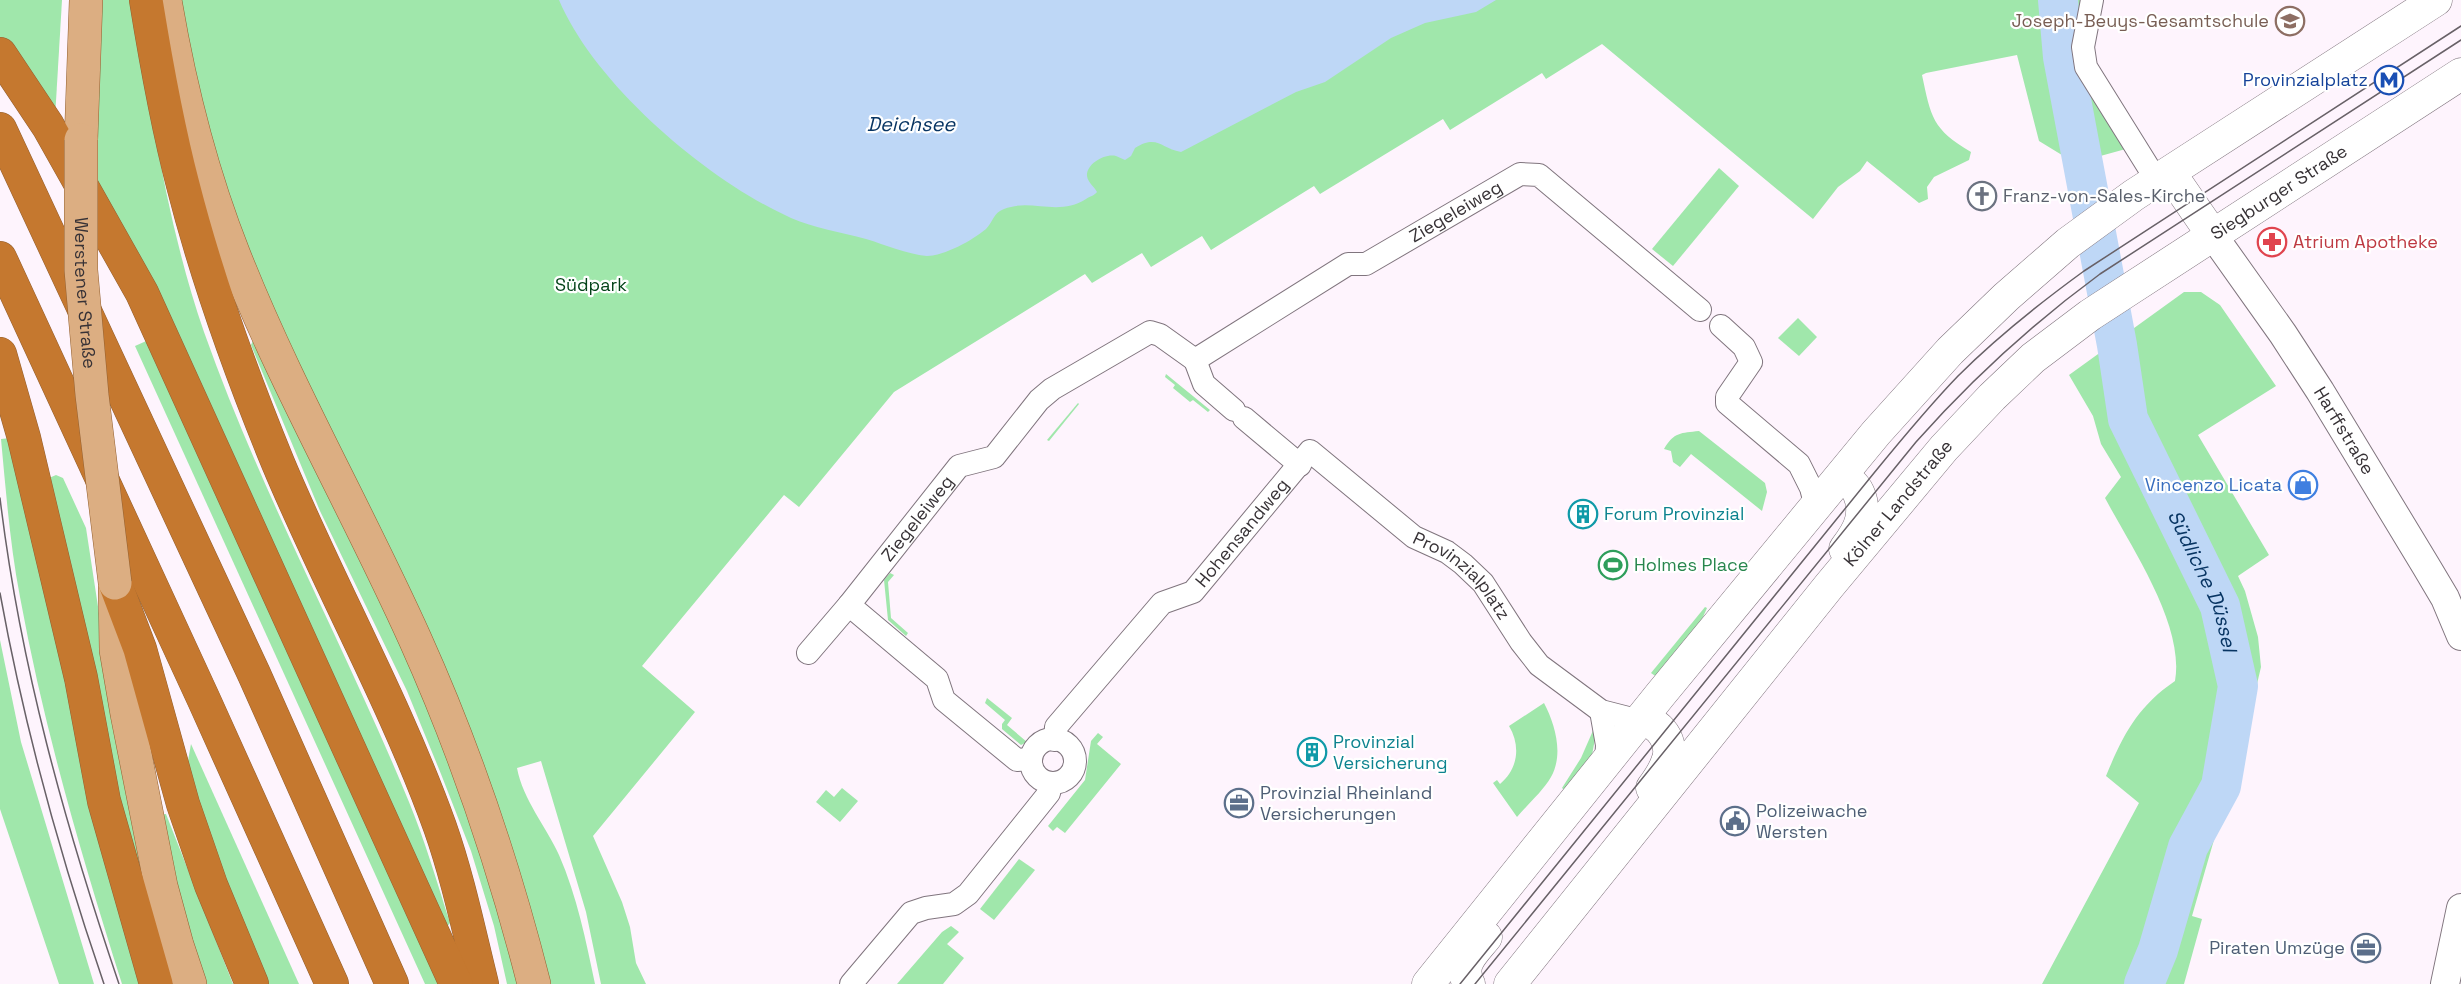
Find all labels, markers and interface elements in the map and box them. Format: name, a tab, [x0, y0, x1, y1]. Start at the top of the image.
school or university icon: Joseph-Beuys-Gesamtschule	[2274, 5, 2306, 37]
place label: Joseph-Beuys-Gesamtschule	[2011, 9, 2269, 32]
metro station icon: Provinzialplatz	[2373, 64, 2405, 96]
place label: Provinzialplatz	[2243, 68, 2368, 91]
water label: Deichsee	[867, 111, 956, 137]
street label: Siegburger Straße	[2206, 139, 2351, 245]
street label: Ziegeleiweg	[1405, 175, 1506, 247]
church icon: Franz-von-Sales-Kirche	[1966, 180, 1998, 212]
place label: Franz-von-Sales-Kirche	[2003, 184, 2206, 207]
street label: Werstener Straße	[70, 217, 102, 370]
pharmacy icon: Atrium Apotheke	[2256, 226, 2288, 258]
place label: Atrium Apotheke	[2293, 230, 2438, 253]
park label: Südpark	[555, 273, 627, 296]
street label: Harffstraße	[2309, 382, 2380, 479]
street label: Kölner Landstraße	[1838, 434, 1957, 571]
shop icon: Vincenzo Licata	[2287, 469, 2319, 501]
street label: Ziegeleiweg	[876, 470, 958, 566]
street label: Hohensandweg	[1190, 473, 1294, 592]
place label: Vincenzo Licata	[2145, 473, 2282, 496]
building icon: Forum Provinzial	[1567, 498, 1599, 530]
place label: Forum Provinzial	[1604, 502, 1744, 525]
water label: Südliche Düssel	[2162, 506, 2243, 656]
street label: Provinzialplatz	[1410, 526, 1516, 624]
sports icon: Holmes Place	[1597, 549, 1629, 581]
place label: Holmes Place	[1634, 553, 1748, 576]
place label: Provinzial Versicherung	[1333, 730, 1447, 774]
building icon: Provinzial Versicherung	[1296, 736, 1328, 768]
place label: Provinzial Rheinland Versicherungen	[1260, 781, 1432, 825]
office icon: Provinzial Rheinland Versicherungen	[1223, 787, 1255, 819]
place label: Polizeiwache Wersten	[1756, 799, 1867, 843]
public building icon: Polizeiwache Wersten	[1719, 805, 1751, 837]
office icon: Piraten Umzüge	[2350, 932, 2382, 964]
place label: Piraten Umzüge	[2209, 936, 2345, 959]

